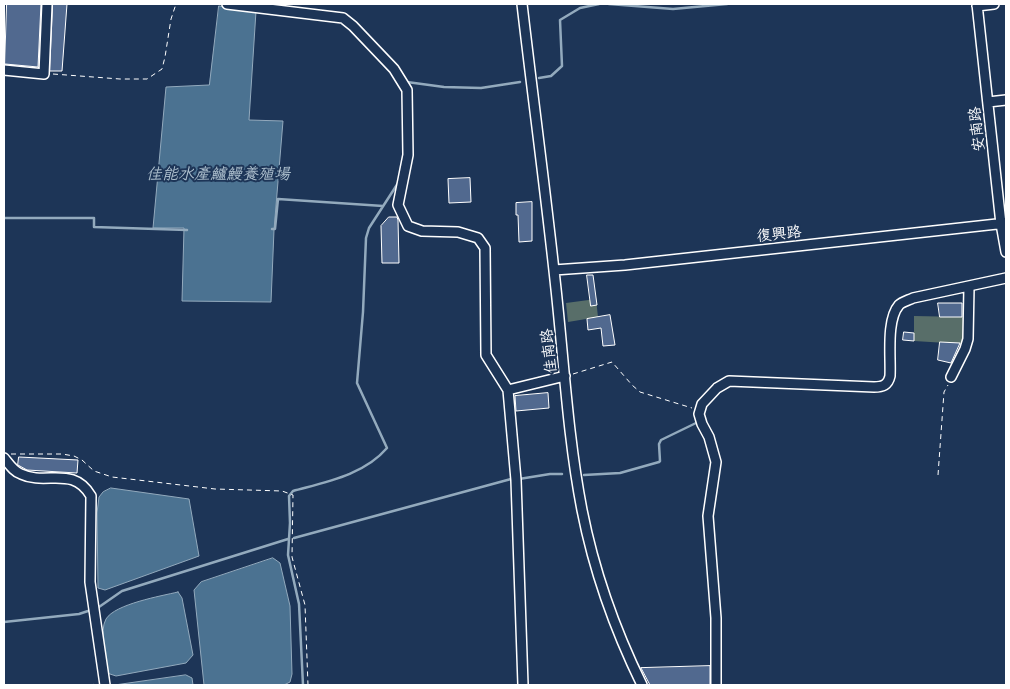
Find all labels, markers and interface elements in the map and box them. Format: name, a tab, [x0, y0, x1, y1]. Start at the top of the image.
street label: 安南路	[966, 106, 988, 152]
water label: 佳能水産鱸鰻養殖場	[146, 164, 290, 184]
street label: 復興路	[756, 223, 802, 245]
street label: 佳南路	[538, 328, 560, 374]

